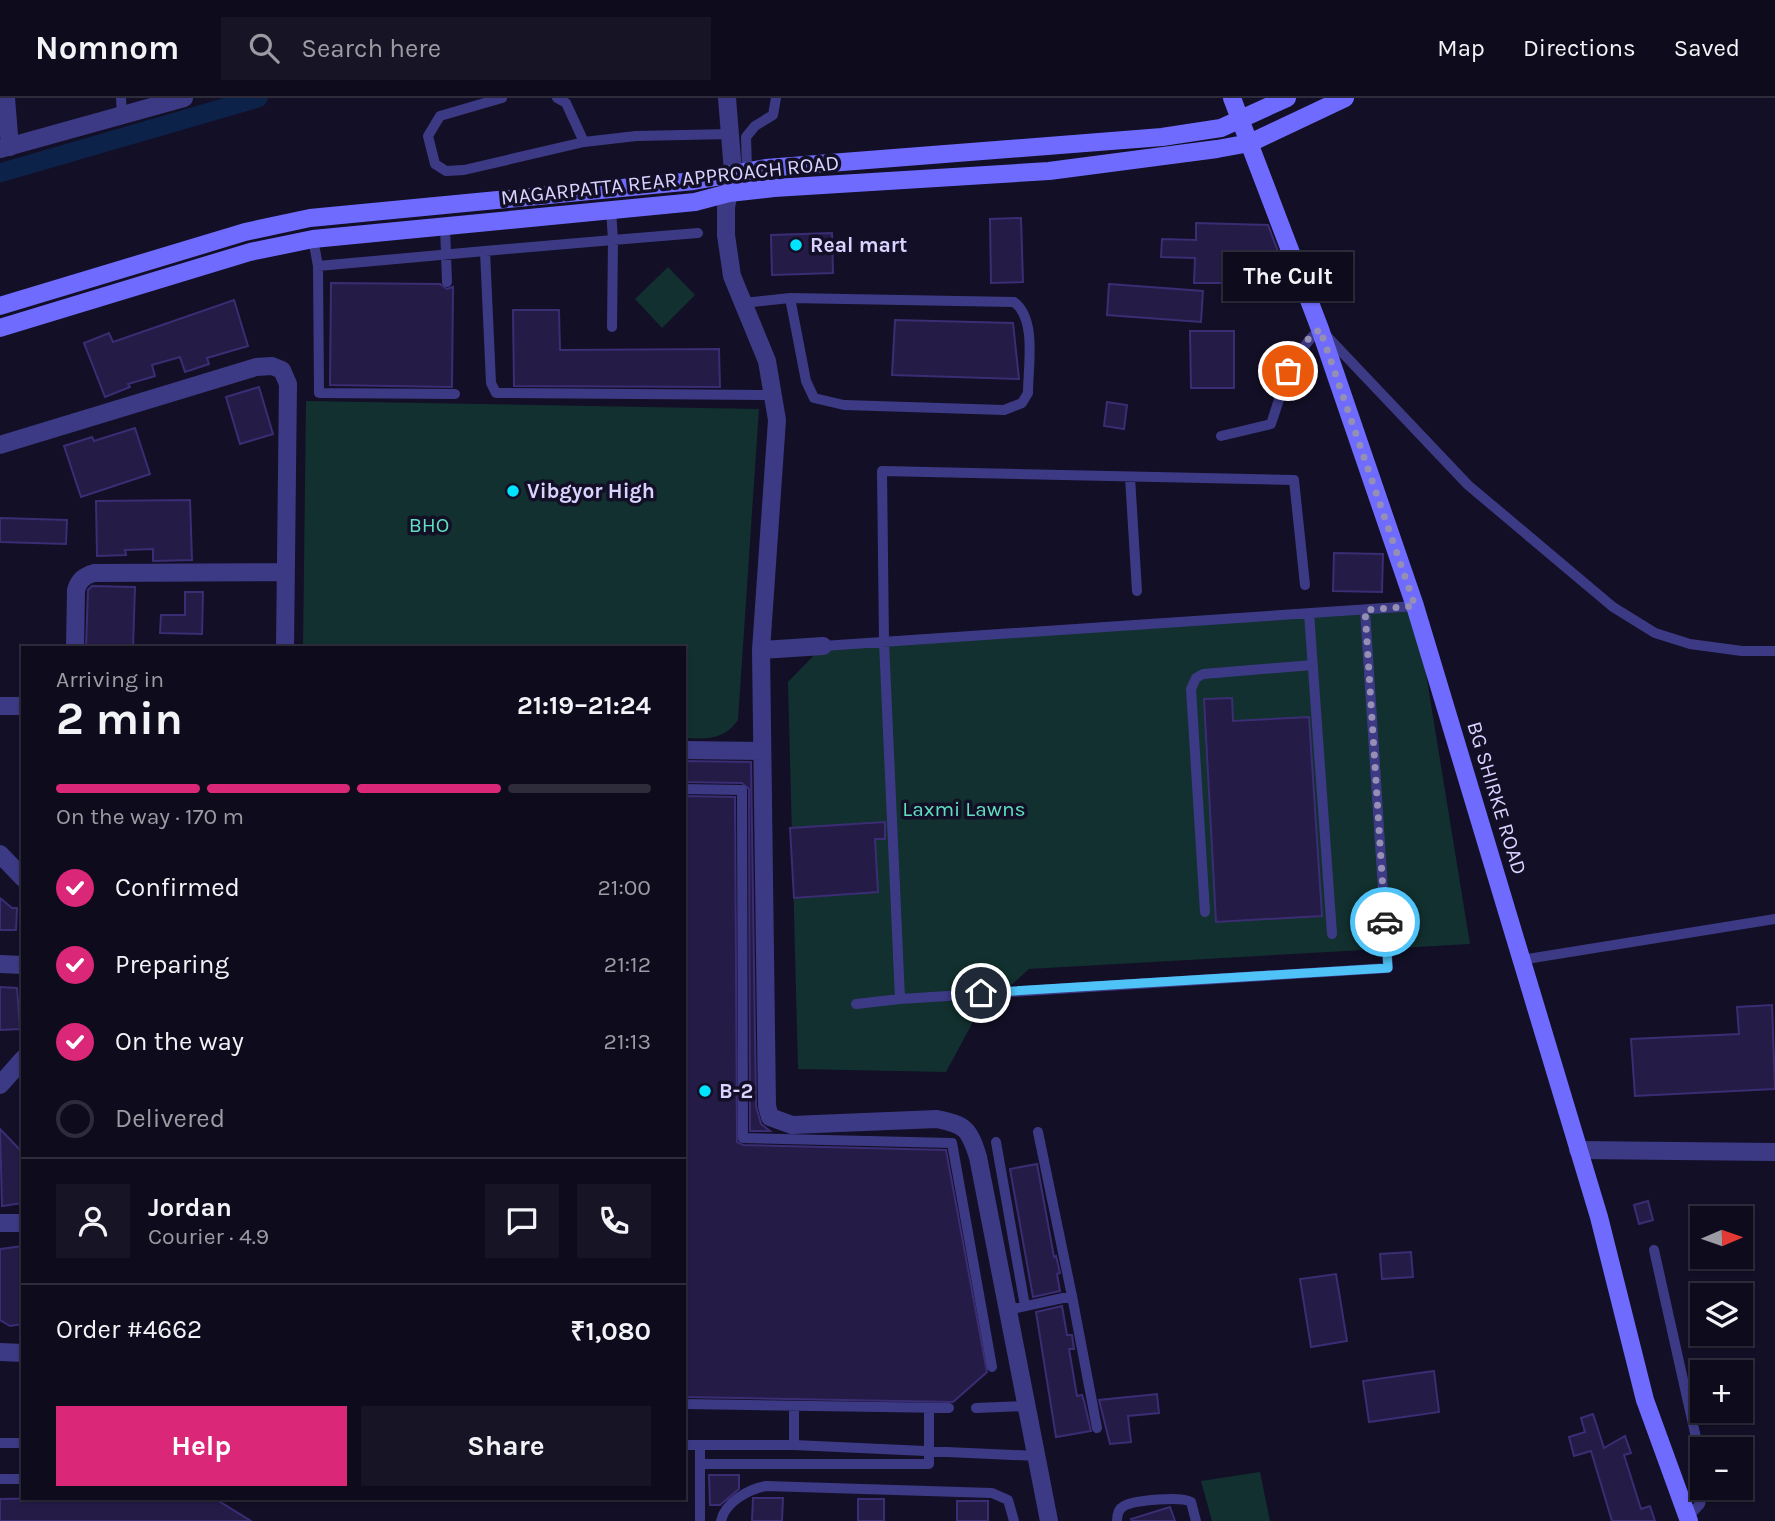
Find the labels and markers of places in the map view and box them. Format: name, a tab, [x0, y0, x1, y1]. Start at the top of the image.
place label: Real mart	[810, 233, 907, 257]
marker: Real mart	[788, 237, 804, 253]
callout: The Cult	[1223, 252, 1353, 301]
pin	[1258, 341, 1318, 401]
place label: Vibgyor High	[527, 479, 655, 503]
marker: Vibgyor High	[505, 483, 521, 499]
pin	[951, 963, 1011, 1023]
place label: B-2	[719, 1079, 753, 1103]
marker: B-2	[697, 1083, 713, 1099]

